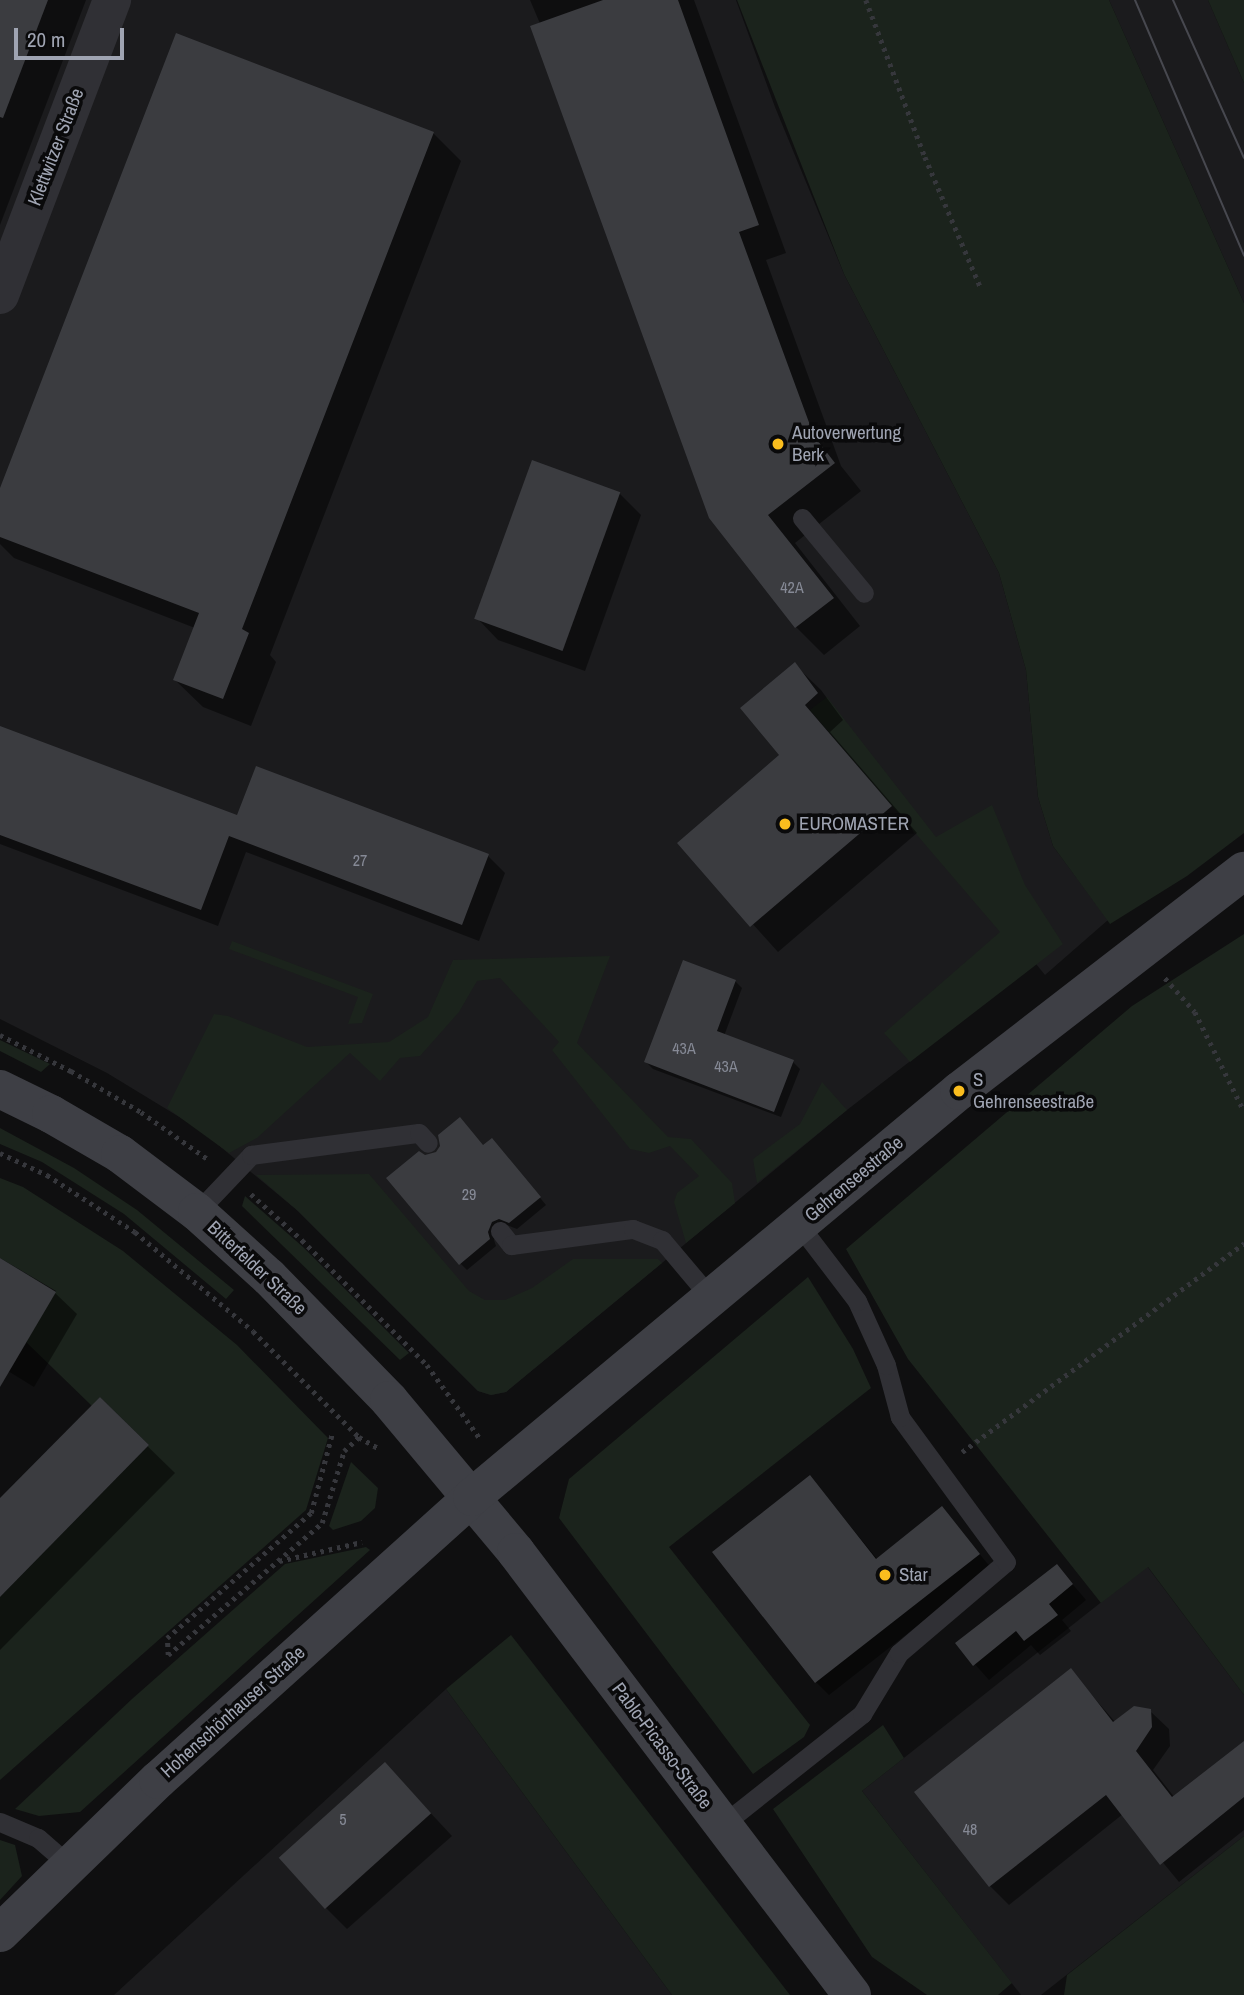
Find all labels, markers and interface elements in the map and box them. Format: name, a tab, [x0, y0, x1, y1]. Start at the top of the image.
scale bar	[18, 14, 128, 58]
text: 20 m	[27, 25, 65, 54]
street label: Klettwitzer Straße	[23, 85, 89, 209]
place label: Autoverwertung Berk	[792, 422, 901, 466]
marker: Autoverwertung Berk	[770, 436, 786, 452]
house number: 42A	[780, 577, 804, 597]
place label: EUROMASTER	[799, 813, 909, 835]
marker: EUROMASTER	[777, 816, 793, 832]
house number: 27	[353, 850, 367, 870]
house number: 43A	[672, 1038, 696, 1058]
house number: 43A	[714, 1056, 738, 1076]
place label: S Gehrenseestraße	[973, 1069, 1094, 1113]
marker: S Gehrenseestraße	[951, 1083, 967, 1099]
street label: Gehrenseestraße	[800, 1131, 908, 1227]
house number: 29	[462, 1184, 476, 1204]
street label: Bitterfelder Straße	[203, 1216, 311, 1320]
place label: Star	[899, 1564, 928, 1586]
marker: Star	[877, 1567, 893, 1583]
street label: Hohenschönhauser Straße	[156, 1641, 310, 1783]
street label: Pablo-Picasso-Straße	[607, 1678, 717, 1814]
house number: 5	[339, 1809, 347, 1829]
house number: 48	[963, 1819, 977, 1839]

